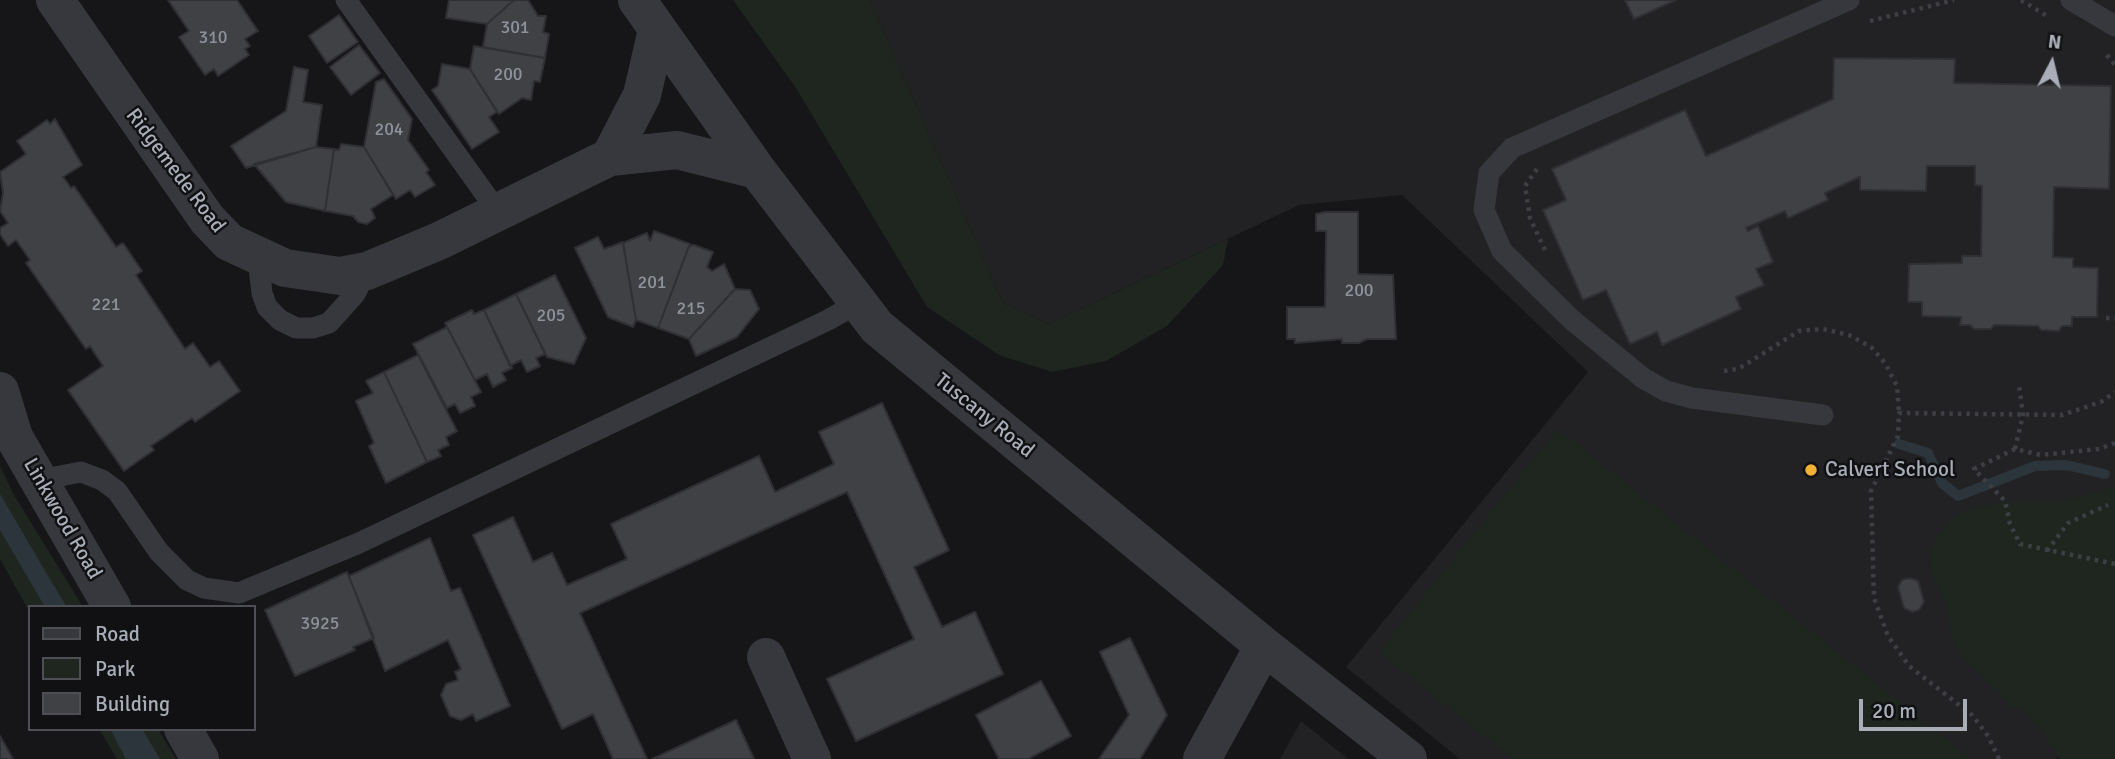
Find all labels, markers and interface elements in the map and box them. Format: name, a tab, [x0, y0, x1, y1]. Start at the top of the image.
house number: 301	[500, 17, 530, 39]
house number: 310	[198, 27, 228, 49]
north arrow	[2017, 28, 2087, 98]
text: N	[2047, 29, 2063, 55]
house number: 200	[493, 64, 523, 86]
street label: Ridgemede Road	[120, 104, 230, 238]
house number: 204	[374, 119, 404, 141]
house number: 201	[637, 272, 667, 294]
house number: 200	[1344, 280, 1374, 302]
house number: 221	[91, 294, 121, 316]
house number: 215	[676, 298, 706, 320]
house number: 205	[536, 305, 566, 327]
street label: Tuscany Road	[929, 368, 1039, 464]
street label: Linkwood Road	[17, 454, 107, 584]
place label: Calvert School	[1825, 457, 1955, 483]
marker: Calvert School	[1803, 462, 1819, 478]
legend	[28, 605, 256, 731]
house number: 3925	[301, 613, 339, 635]
text: Road	[95, 621, 140, 647]
text: Park	[95, 656, 135, 682]
scale bar	[1863, 686, 1972, 730]
text: Building	[95, 691, 170, 717]
text: 20 m	[1872, 698, 1916, 724]

